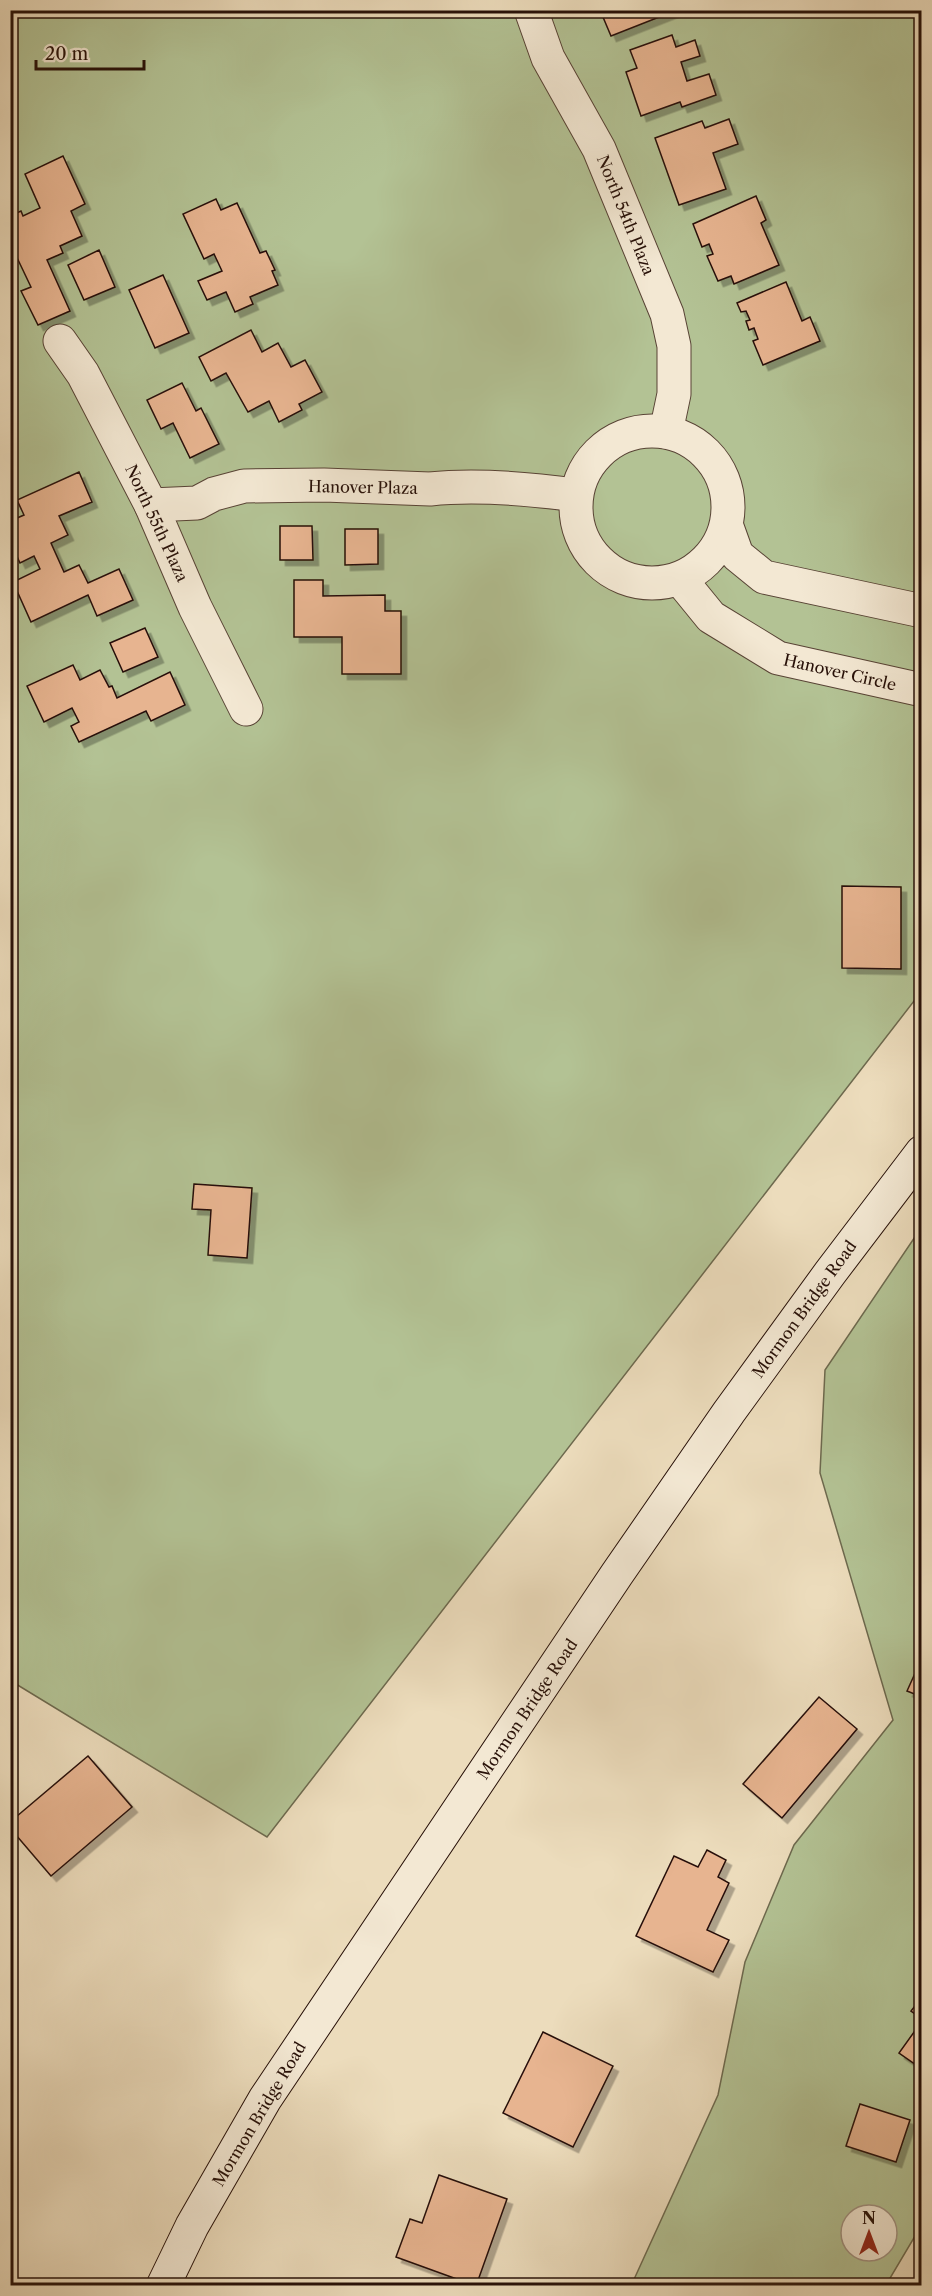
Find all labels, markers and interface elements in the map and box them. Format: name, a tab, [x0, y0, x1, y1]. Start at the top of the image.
scale bar	[36, 33, 144, 71]
text: 20 m	[45, 43, 89, 65]
street label: North 54th Plaza	[593, 152, 659, 278]
street label: North 55th Plaza	[121, 461, 193, 585]
street label: Hanover Plaza	[308, 476, 419, 498]
street label: Hanover Circle	[782, 649, 898, 695]
street label: Mormon Bridge Road	[747, 1236, 861, 1382]
street label: Mormon Bridge Road	[473, 1635, 582, 1783]
street label: Mormon Bridge Road	[208, 2038, 310, 2190]
north arrow	[839, 2203, 899, 2263]
text: N	[862, 2208, 876, 2228]

